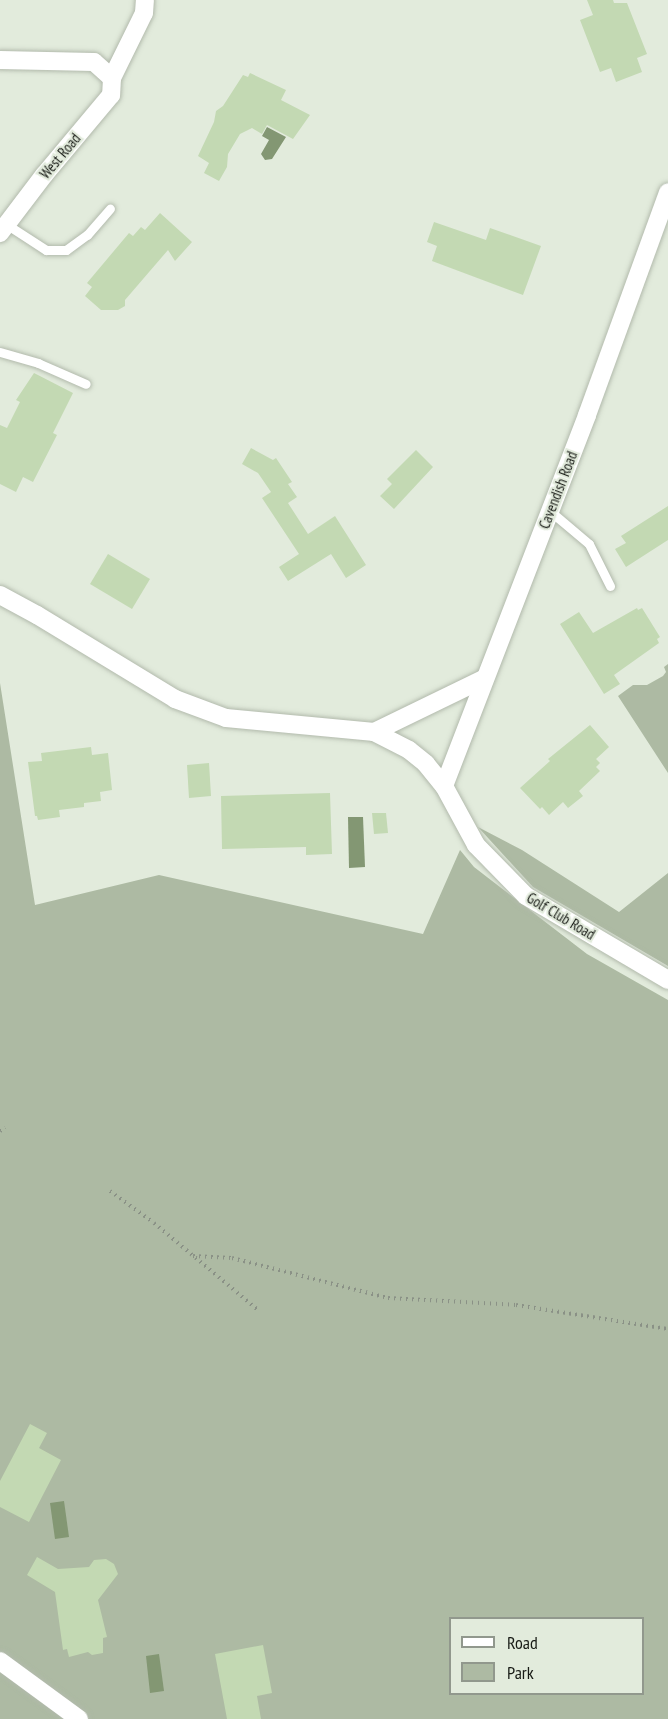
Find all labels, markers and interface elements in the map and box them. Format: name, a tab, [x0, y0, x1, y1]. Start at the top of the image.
street label: West Road	[36, 130, 84, 182]
street label: Cavendish Road	[535, 449, 581, 531]
street label: Golf Club Road	[524, 889, 598, 943]
legend	[449, 1617, 644, 1695]
text: Road	[507, 1631, 538, 1654]
text: Park	[507, 1661, 534, 1684]

